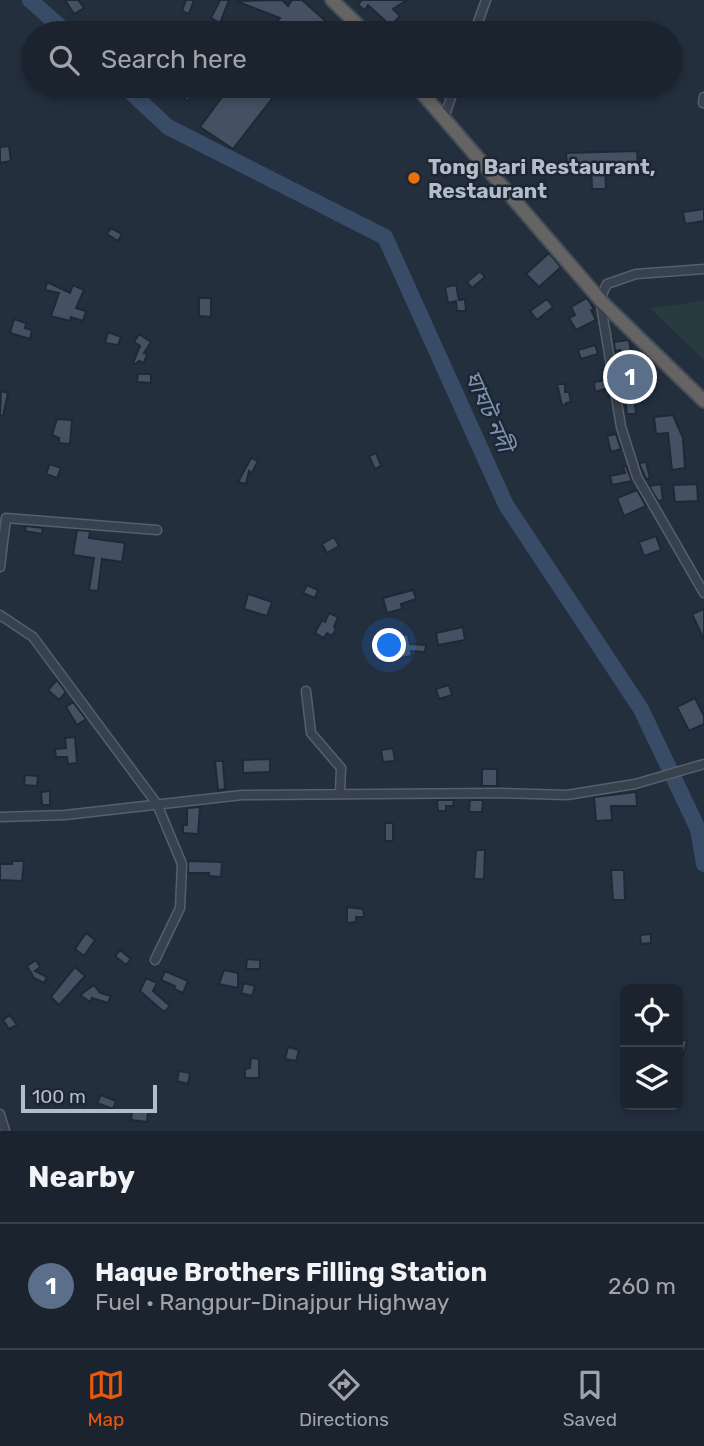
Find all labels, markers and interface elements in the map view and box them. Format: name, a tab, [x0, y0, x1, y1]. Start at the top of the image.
search box	[21, 21, 683, 98]
icon: search	[45, 41, 83, 79]
text: Search here	[101, 44, 247, 75]
place label: Tong Bari Restaurant, Restaurant	[428, 154, 656, 203]
marker: Tong Bari Restaurant, Restaurant	[406, 170, 422, 186]
pin: 1	[607, 351, 653, 403]
water label: ঘাঘট নদী	[459, 366, 521, 459]
your location	[372, 628, 406, 662]
map controls	[620, 984, 683, 1110]
button: locate	[620, 984, 683, 1047]
button: layers	[620, 1047, 683, 1110]
scale bar	[21, 1082, 158, 1114]
text: 100 m	[32, 1085, 86, 1108]
text: Nearby	[28, 1159, 135, 1195]
text: Haque Brothers Filling Station	[95, 1257, 487, 1288]
text: 1	[45, 1272, 57, 1300]
text: 260 m	[608, 1272, 676, 1300]
text: Fuel · Rangpur-Dinajpur Highway	[95, 1288, 449, 1316]
tab: Map	[87, 1366, 125, 1431]
tab: Directions	[299, 1366, 389, 1431]
tab: Saved	[563, 1366, 617, 1431]

